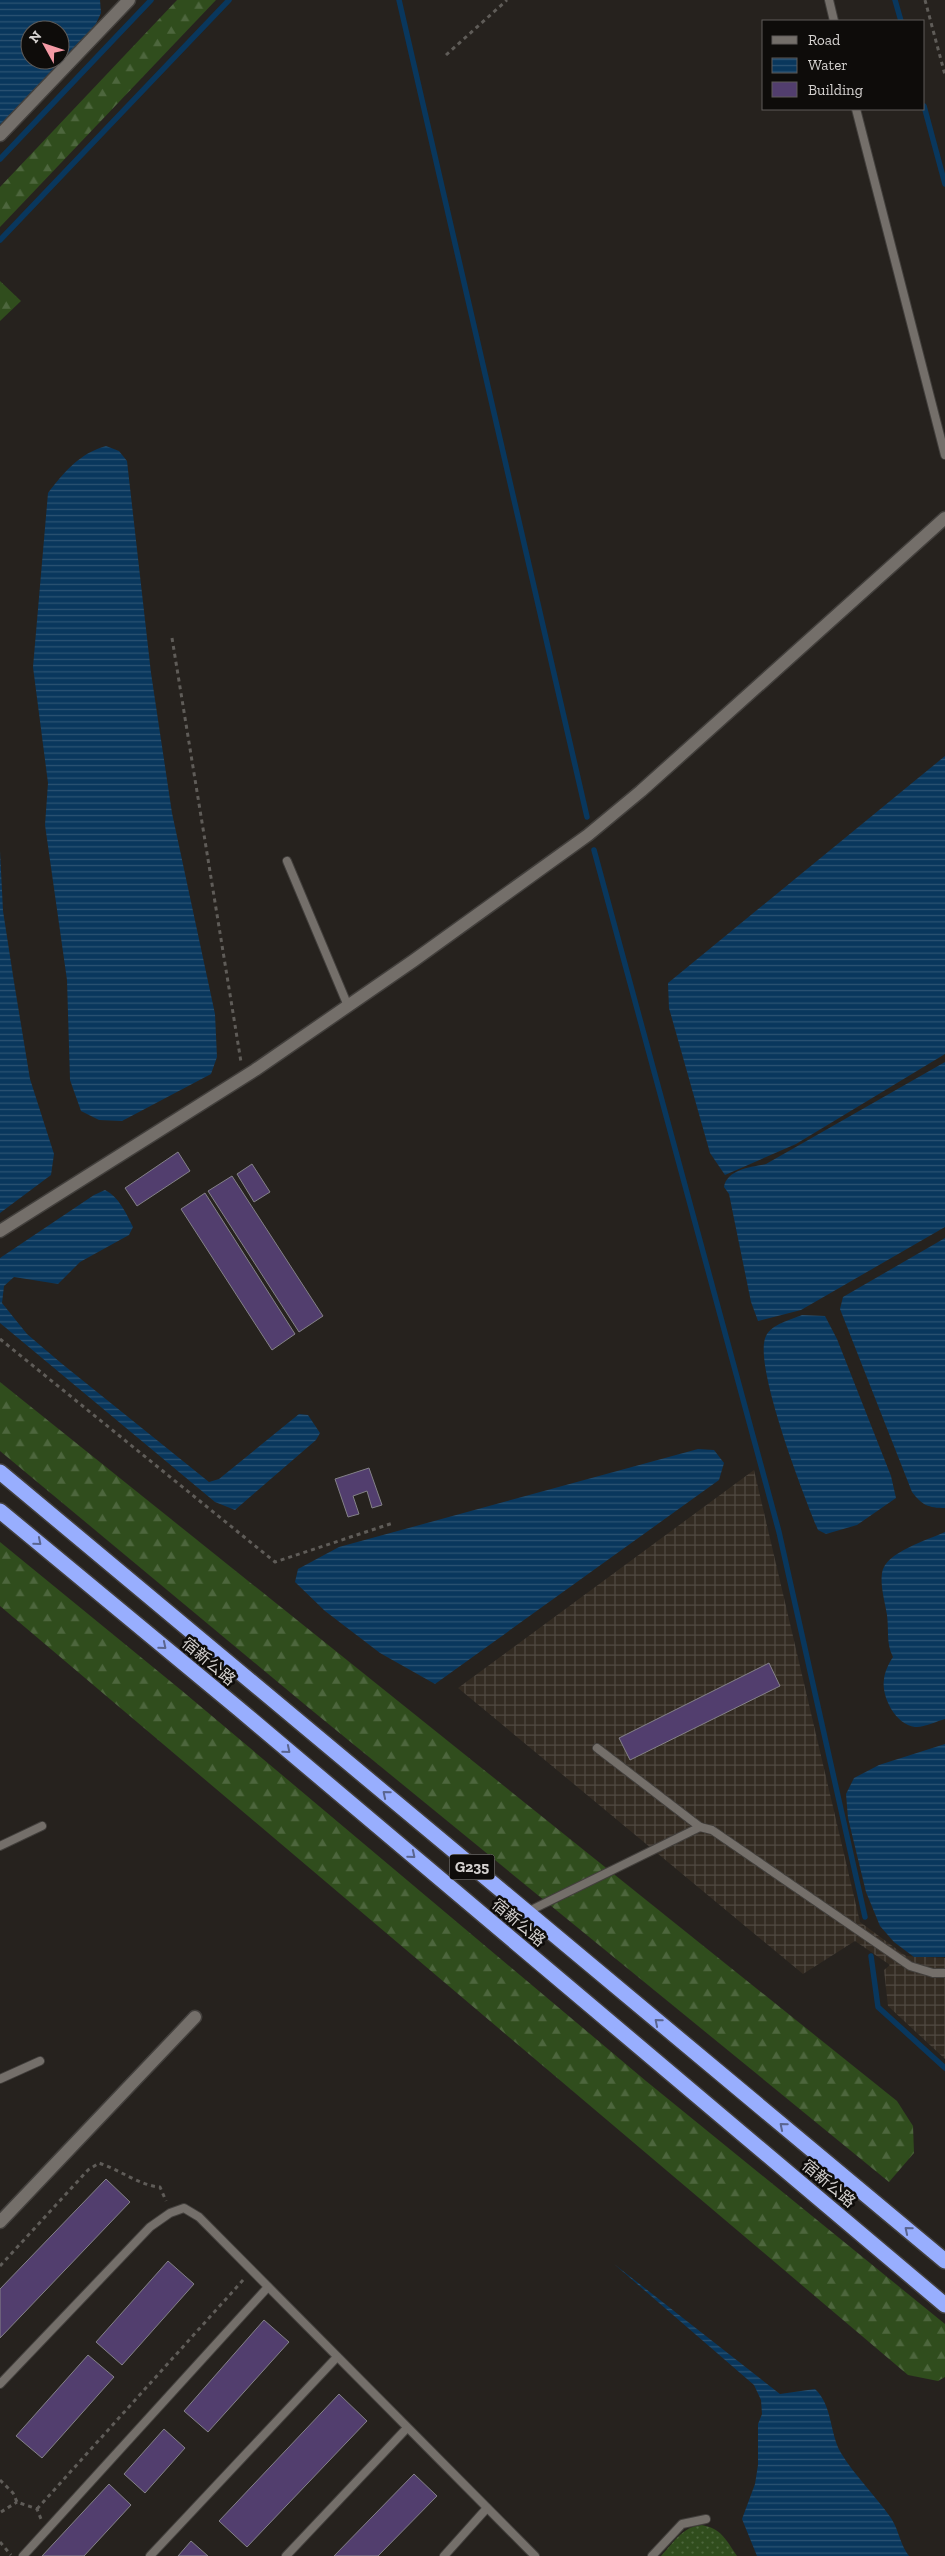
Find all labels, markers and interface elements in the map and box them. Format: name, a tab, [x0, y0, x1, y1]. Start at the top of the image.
north arrow	[20, 20, 70, 70]
legend	[762, 20, 925, 110]
text: N	[25, 27, 46, 47]
text: Road	[808, 31, 841, 49]
text: Water	[808, 56, 848, 74]
text: Building	[808, 81, 863, 99]
one-way arrow	[32, 1537, 41, 1546]
street label: 宿新公路	[178, 1634, 239, 1689]
one-way arrow	[157, 1640, 166, 1649]
one-way arrow	[282, 1744, 291, 1753]
one-way arrow	[382, 1791, 391, 1800]
one-way arrow	[406, 1849, 415, 1858]
road number: G235	[450, 1854, 494, 1880]
street label: 宿新公路	[488, 1895, 549, 1950]
one-way arrow	[655, 2019, 664, 2027]
one-way arrow	[780, 2123, 789, 2131]
street label: 宿新公路	[798, 2156, 859, 2211]
one-way arrow	[904, 2226, 913, 2235]

